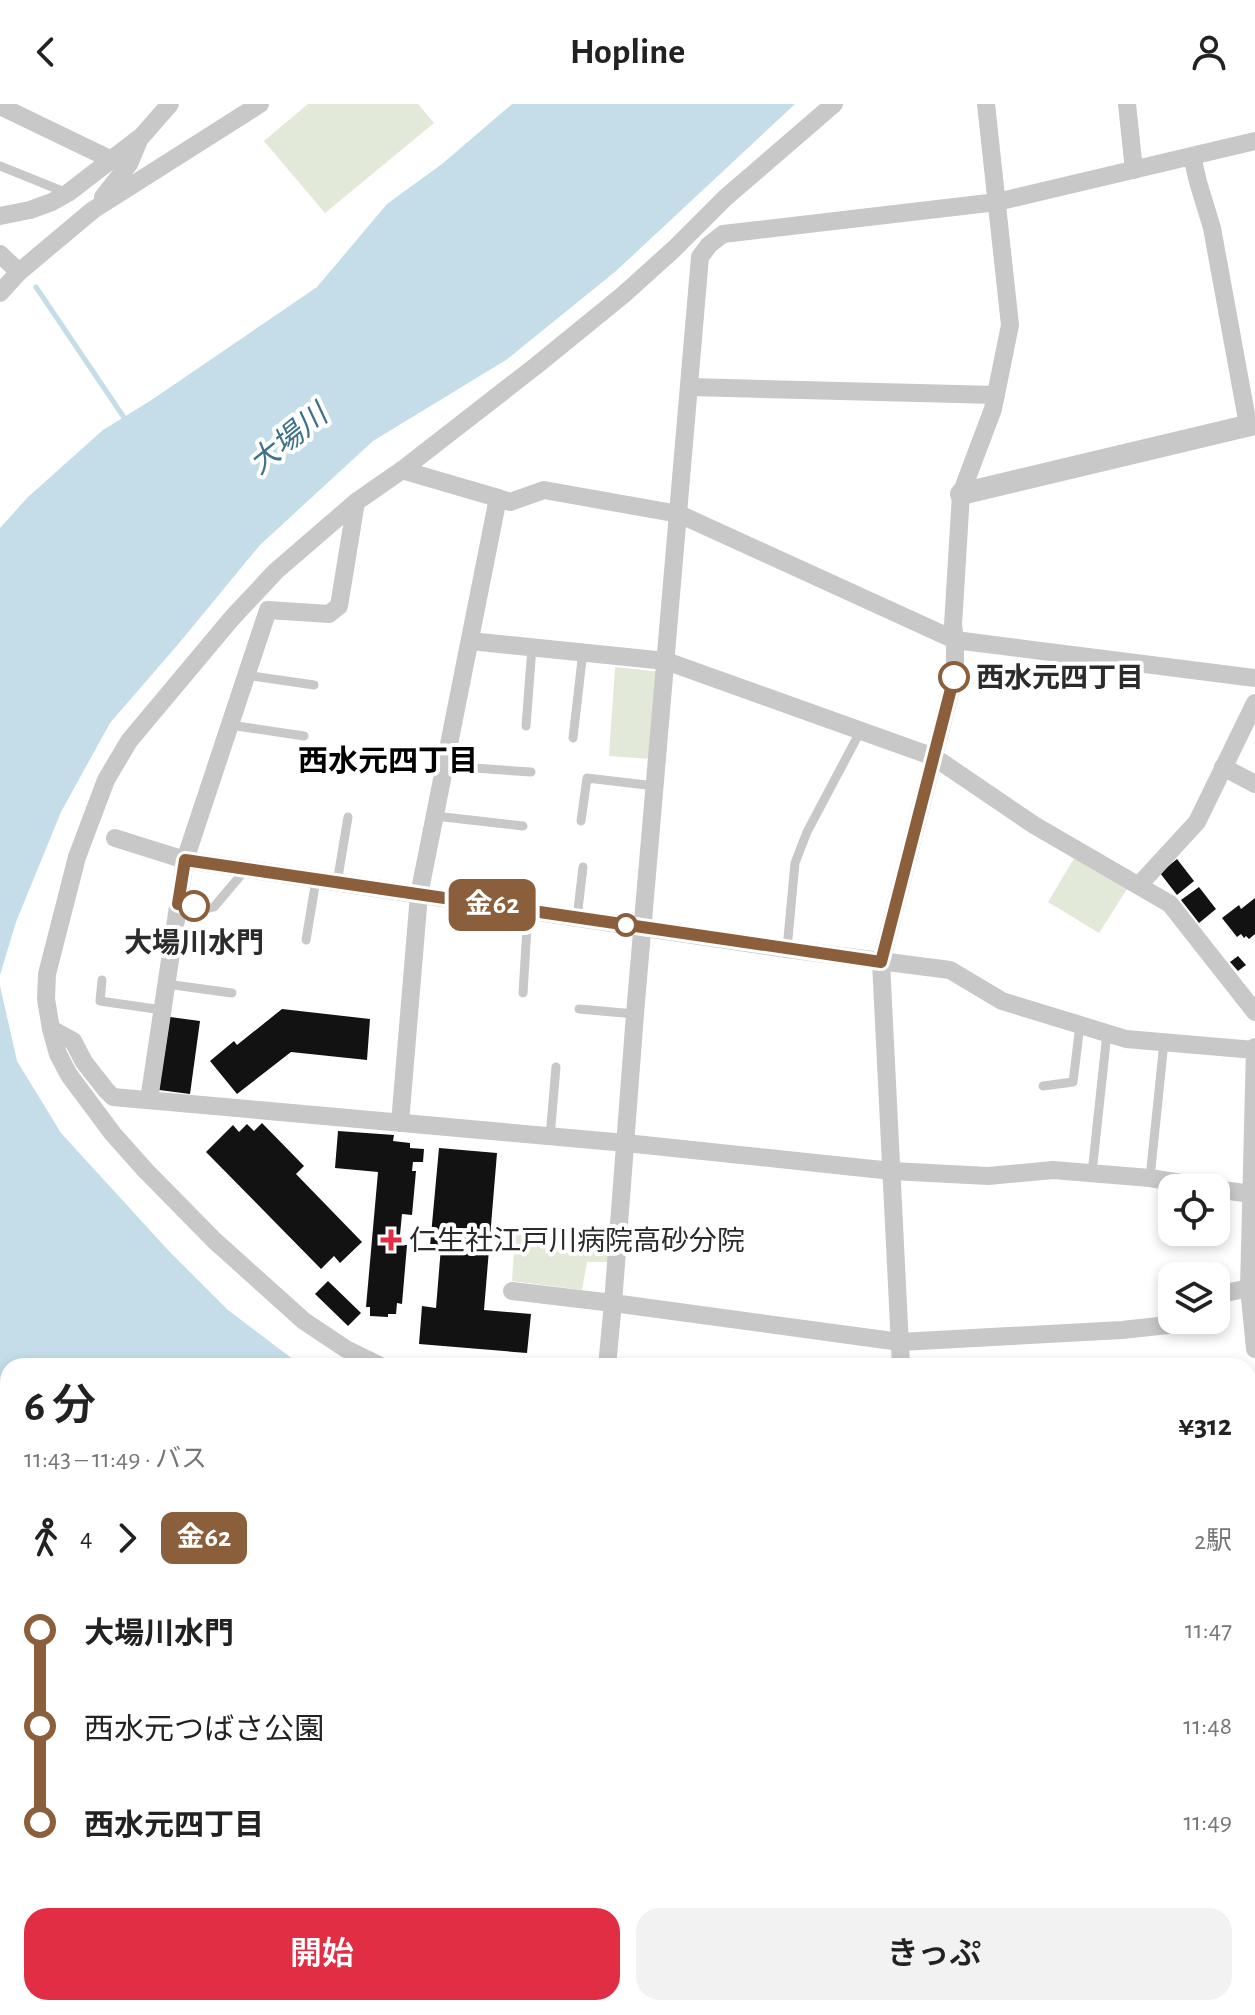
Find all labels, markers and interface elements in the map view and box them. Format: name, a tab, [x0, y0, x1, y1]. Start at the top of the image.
icon: back	[24, 30, 68, 74]
icon: person	[1187, 30, 1231, 74]
text: Hopline	[570, 34, 685, 70]
water label: 大場川	[243, 396, 335, 480]
marker: 西水元四丁目	[939, 662, 969, 692]
place label: 西水元四丁目	[976, 663, 1144, 693]
district label: 西水元四丁目	[298, 745, 478, 777]
line badge: 金62	[446, 879, 538, 931]
marker: 大場川水門	[179, 891, 209, 921]
text: 金62	[465, 891, 519, 919]
unlabelled marker	[615, 914, 637, 936]
place label: 大場川水門	[124, 928, 264, 958]
map controls	[1158, 1174, 1230, 1334]
button: locate	[1158, 1174, 1230, 1246]
place label: 仁生社江戸川病院高砂分院	[409, 1226, 745, 1256]
marker: 仁生社江戸川病院高砂分院	[380, 1229, 402, 1251]
button: layers	[1158, 1262, 1230, 1334]
text: 6 分	[24, 1385, 96, 1429]
text: ¥312	[1178, 1411, 1232, 1441]
text: 11:43 – 11:49 · バス	[24, 1446, 207, 1472]
icon: walk	[24, 1516, 68, 1560]
icon: forward	[105, 1516, 149, 1560]
text: 金62	[177, 1524, 231, 1552]
text: 4	[80, 1525, 93, 1551]
text: 2駅	[1194, 1528, 1232, 1554]
text: 11:47	[1185, 1617, 1232, 1643]
text: 大場川水門	[84, 1619, 234, 1649]
text: 11:48	[1183, 1713, 1232, 1739]
text: 西水元つばさ公園	[84, 1715, 324, 1745]
text: 11:49	[1183, 1809, 1232, 1835]
text: 西水元四丁目	[84, 1811, 264, 1841]
button: 開始	[24, 1908, 620, 2000]
button: きっぷ	[636, 1908, 1232, 2000]

